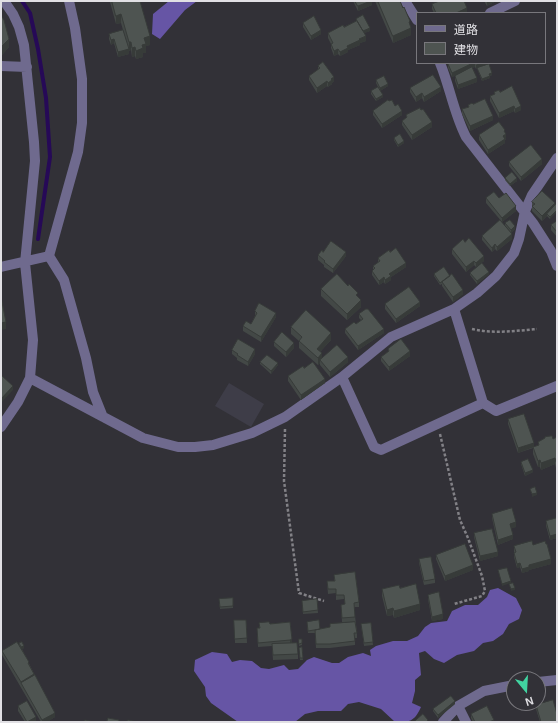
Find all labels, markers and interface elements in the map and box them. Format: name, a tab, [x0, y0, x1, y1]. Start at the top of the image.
legend	[416, 12, 546, 64]
text: 道路	[454, 23, 478, 37]
text: 建物	[454, 43, 478, 57]
north arrow	[506, 671, 546, 711]
text: N	[524, 695, 535, 708]

